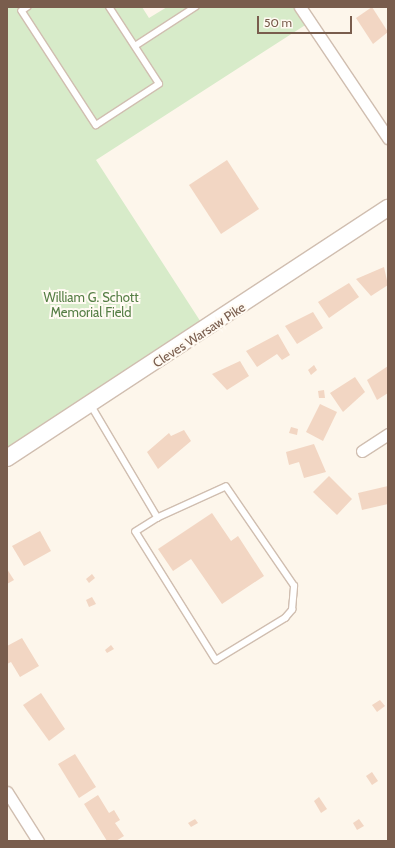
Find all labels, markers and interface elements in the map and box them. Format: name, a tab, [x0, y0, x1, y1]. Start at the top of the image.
scale bar	[259, 8, 354, 34]
text: 50 m	[264, 15, 292, 30]
park label: William G. Schott Memorial Field	[43, 290, 139, 321]
street label: Cleves Warsaw Pike	[150, 299, 248, 371]

